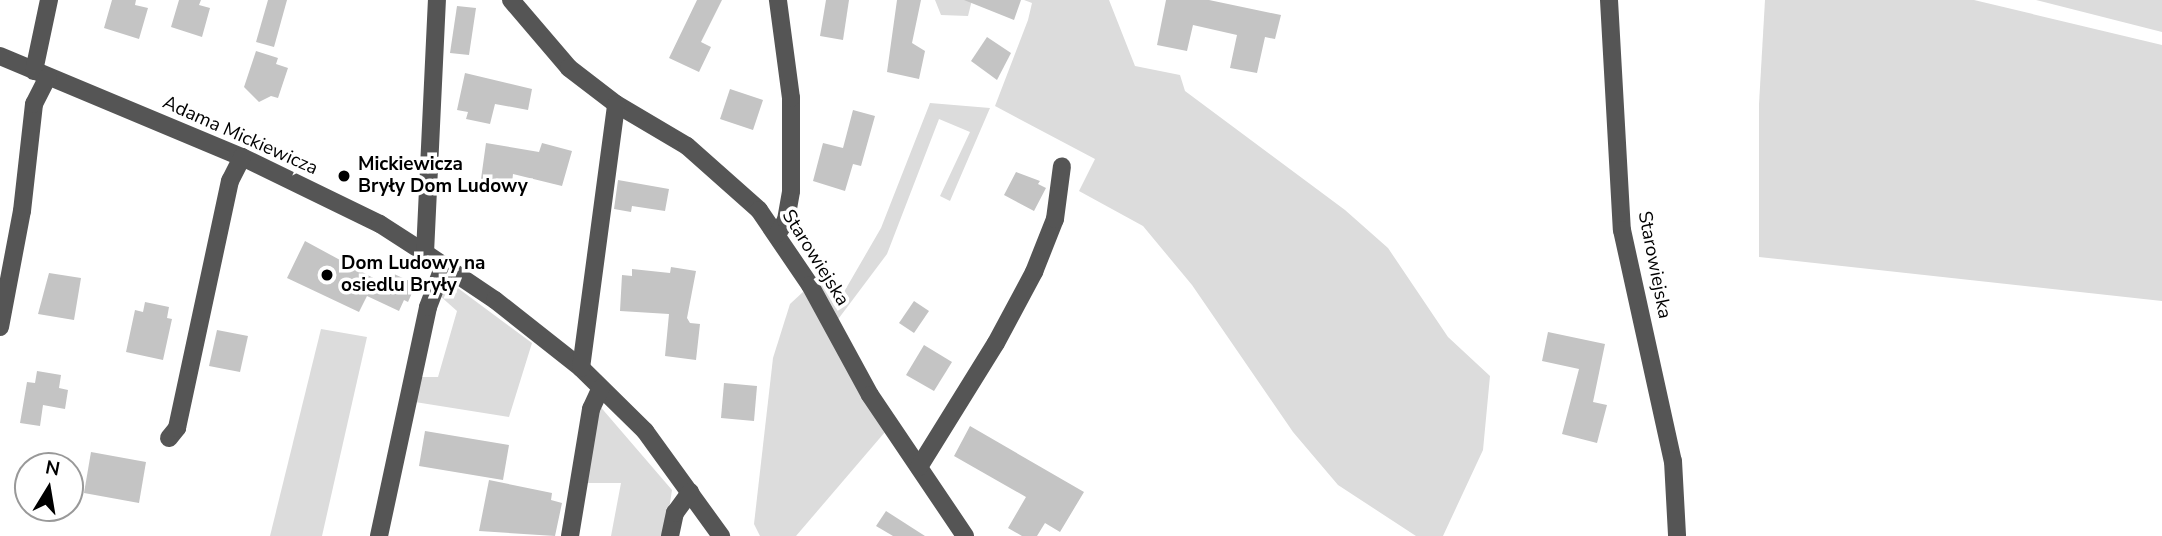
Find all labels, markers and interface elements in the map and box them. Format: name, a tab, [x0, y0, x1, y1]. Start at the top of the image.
street label: Adama Mickiewicza	[159, 92, 321, 180]
place label: Mickiewicza Bryły Dom Ludowy	[358, 154, 528, 198]
marker: Mickiewicza Bryły Dom Ludowy	[336, 168, 352, 184]
street label: Starowiejska	[776, 206, 854, 310]
street label: Starowiejska	[1632, 209, 1676, 321]
place label: Dom Ludowy na osiedlu Bryły	[341, 253, 485, 297]
marker: Dom Ludowy na osiedlu Bryły	[319, 267, 335, 283]
north arrow	[14, 452, 84, 522]
text: N	[43, 454, 62, 482]

